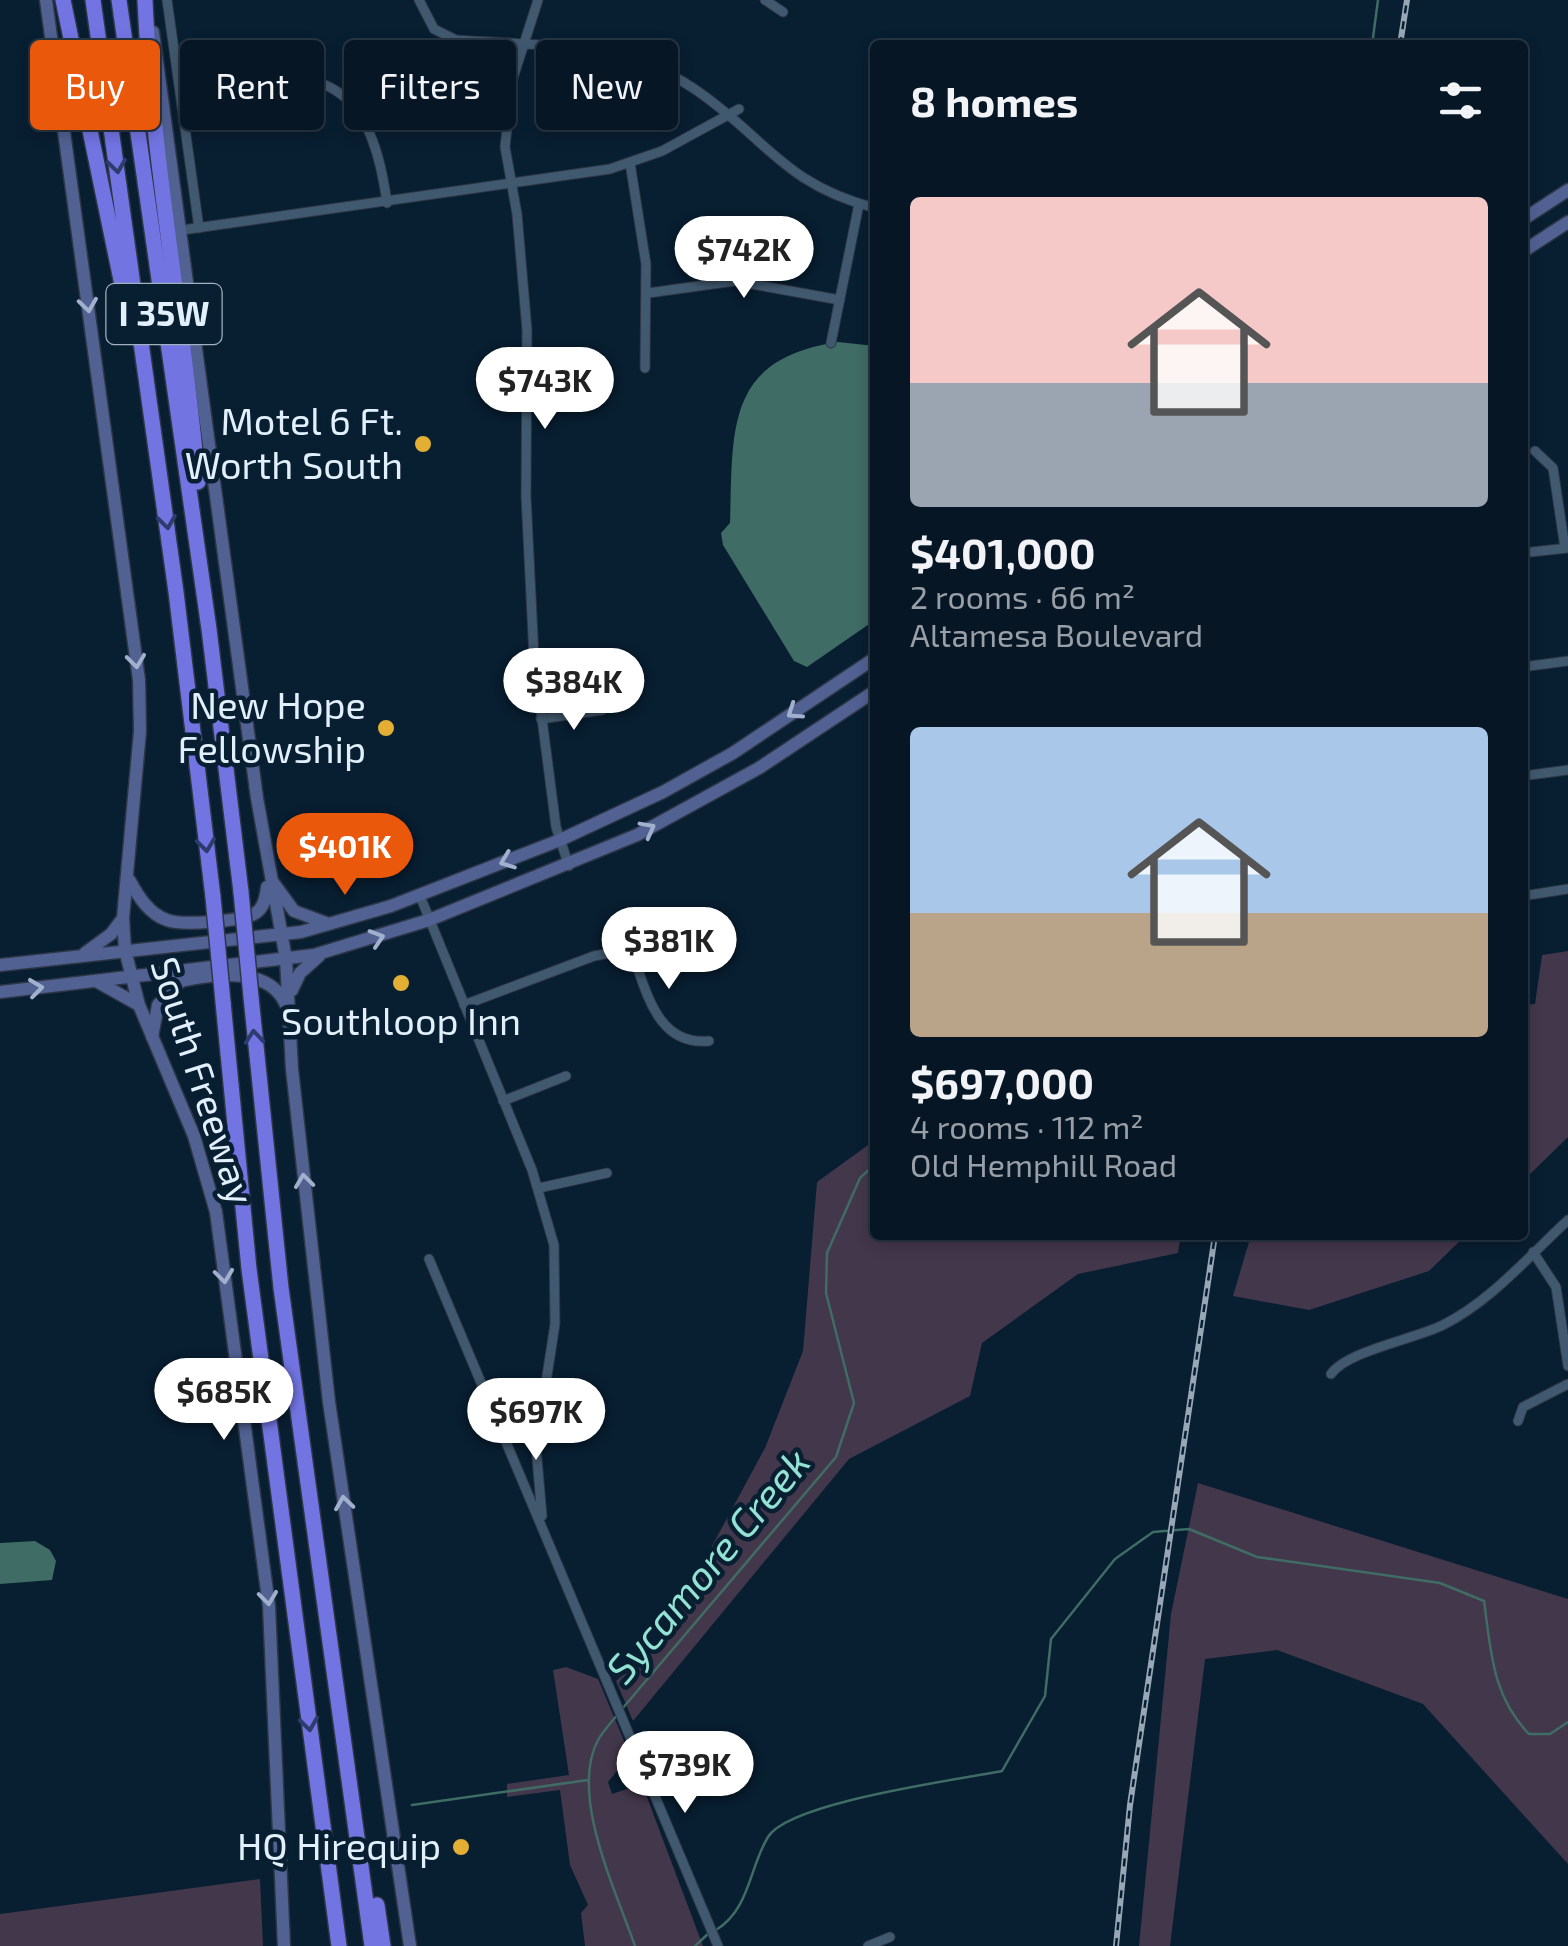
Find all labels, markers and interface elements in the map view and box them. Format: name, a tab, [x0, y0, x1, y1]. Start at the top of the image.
chip: Buy	[30, 40, 160, 130]
chip: Rent	[180, 40, 324, 130]
chip: Filters	[344, 40, 516, 130]
chip: New	[536, 40, 678, 130]
icon: filters	[1433, 73, 1488, 128]
text: 8 homes	[910, 75, 1078, 125]
one-way arrow	[105, 158, 126, 174]
pin: $742K	[674, 216, 814, 301]
text: $742K	[697, 229, 791, 267]
icon: home	[1109, 262, 1289, 442]
road number: I 35W	[106, 284, 222, 344]
one-way arrow	[77, 296, 98, 313]
pin: $743K	[475, 347, 615, 432]
text: $743K	[498, 360, 592, 398]
place label: Motel 6 Ft. Worth South	[185, 397, 403, 487]
marker: Motel 6 Ft. Worth South	[412, 433, 434, 455]
one-way arrow	[155, 514, 176, 531]
text: $401,000	[910, 527, 1095, 577]
text: 2 rooms · 66 m²	[910, 577, 1135, 615]
text: Altamesa Boulevard	[910, 615, 1203, 653]
pin: $384K	[504, 648, 644, 733]
one-way arrow	[125, 653, 146, 670]
text: $384K	[525, 661, 623, 699]
place label: New Hope Fellowship	[178, 681, 366, 771]
one-way arrow	[787, 700, 806, 718]
marker: New Hope Fellowship	[375, 717, 397, 739]
icon: home	[1109, 792, 1289, 972]
pin: $401K	[275, 813, 415, 898]
one-way arrow	[638, 822, 656, 841]
text: $401K	[298, 826, 392, 864]
one-way arrow	[195, 837, 216, 853]
one-way arrow	[499, 850, 516, 870]
pin: $381K	[599, 907, 739, 992]
text: $381K	[624, 920, 714, 958]
one-way arrow	[367, 929, 384, 949]
street label: South Freeway	[142, 951, 266, 1210]
marker: Southloop Inn	[390, 972, 412, 994]
one-way arrow	[28, 978, 45, 999]
place label: Southloop Inn	[281, 997, 521, 1043]
one-way arrow	[244, 1029, 266, 1045]
text: $697,000	[910, 1057, 1094, 1107]
text: 4 rooms · 112 m²	[910, 1107, 1144, 1145]
text: Old Hemphill Road	[910, 1145, 1177, 1183]
one-way arrow	[294, 1173, 315, 1189]
one-way arrow	[212, 1267, 233, 1284]
pin: $685K	[154, 1358, 294, 1443]
text: $685K	[176, 1371, 272, 1409]
pin: $697K	[466, 1378, 606, 1463]
text: $697K	[489, 1391, 583, 1429]
water label: Sycamore Creek	[595, 1438, 819, 1692]
one-way arrow	[334, 1495, 355, 1512]
one-way arrow	[257, 1590, 278, 1606]
one-way arrow	[298, 1716, 319, 1732]
pin: $739K	[615, 1731, 755, 1816]
text: $739K	[639, 1744, 731, 1782]
place label: HQ Hirequip	[237, 1822, 441, 1868]
marker: HQ Hirequip	[450, 1836, 472, 1858]

